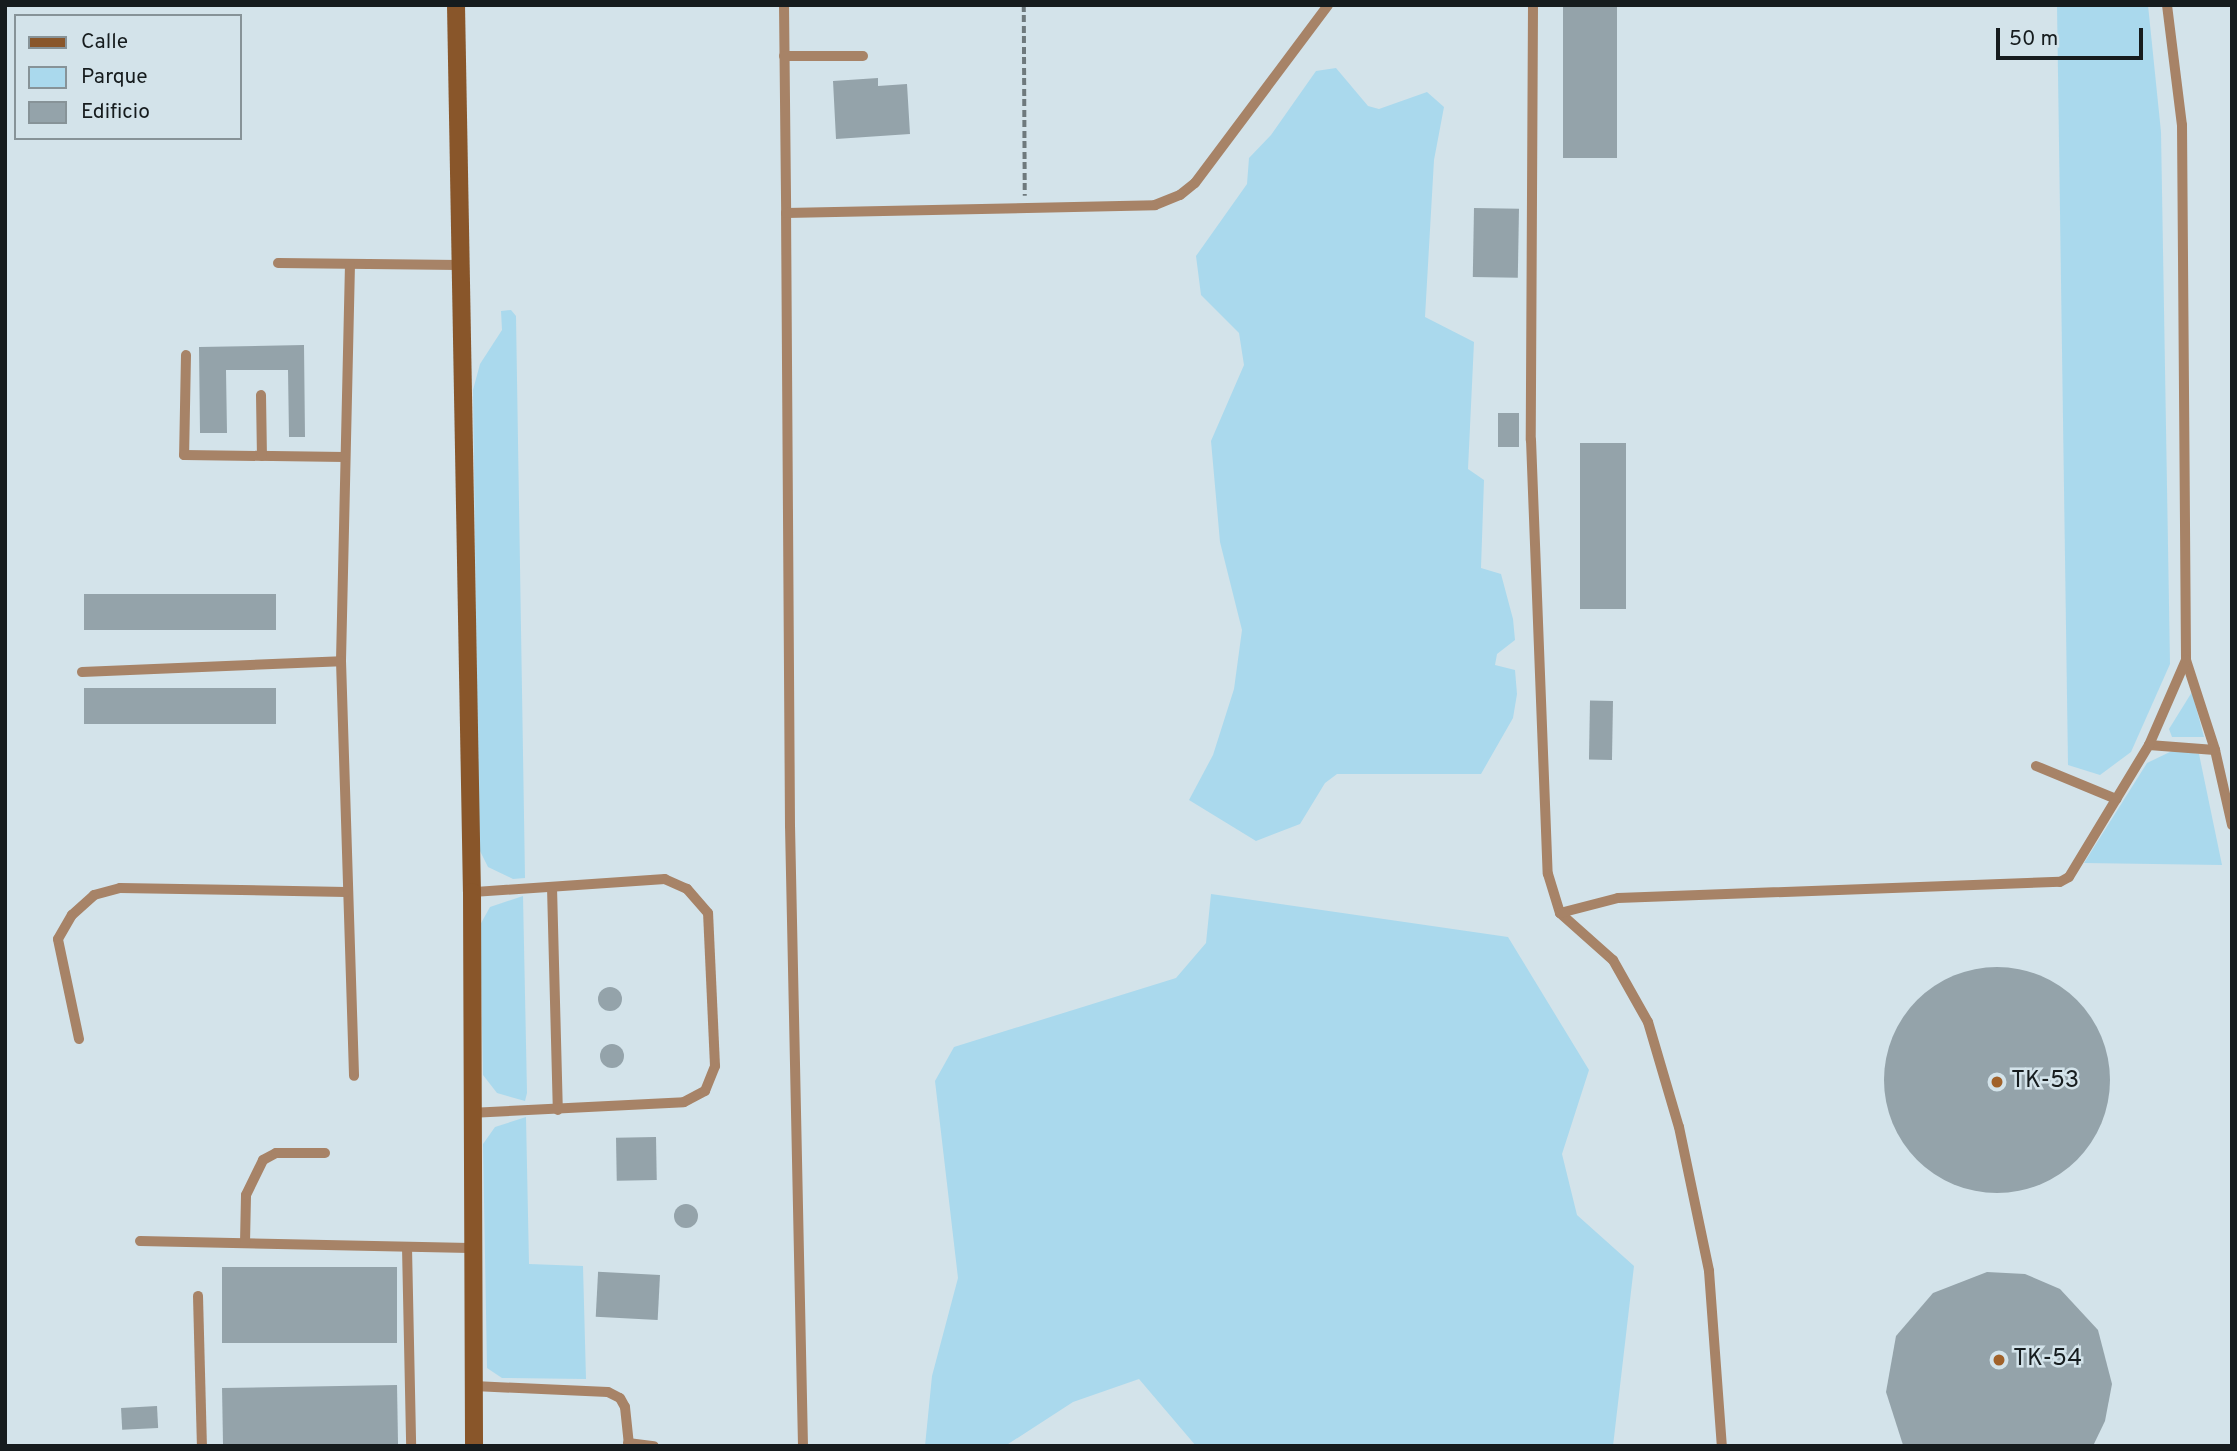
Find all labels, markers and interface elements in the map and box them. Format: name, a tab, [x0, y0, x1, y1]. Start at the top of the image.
legend	[14, 14, 242, 140]
scale bar	[1999, 14, 2146, 58]
text: 50 m	[2009, 26, 2058, 53]
text: Calle	[81, 29, 128, 56]
text: Parque	[81, 64, 148, 91]
text: Edificio	[81, 99, 150, 126]
place label: TK-53	[2011, 1068, 2079, 1096]
marker: TK-53	[1989, 1074, 2005, 1090]
place label: TK-54	[2013, 1346, 2082, 1374]
marker: TK-54	[1991, 1352, 2007, 1368]

